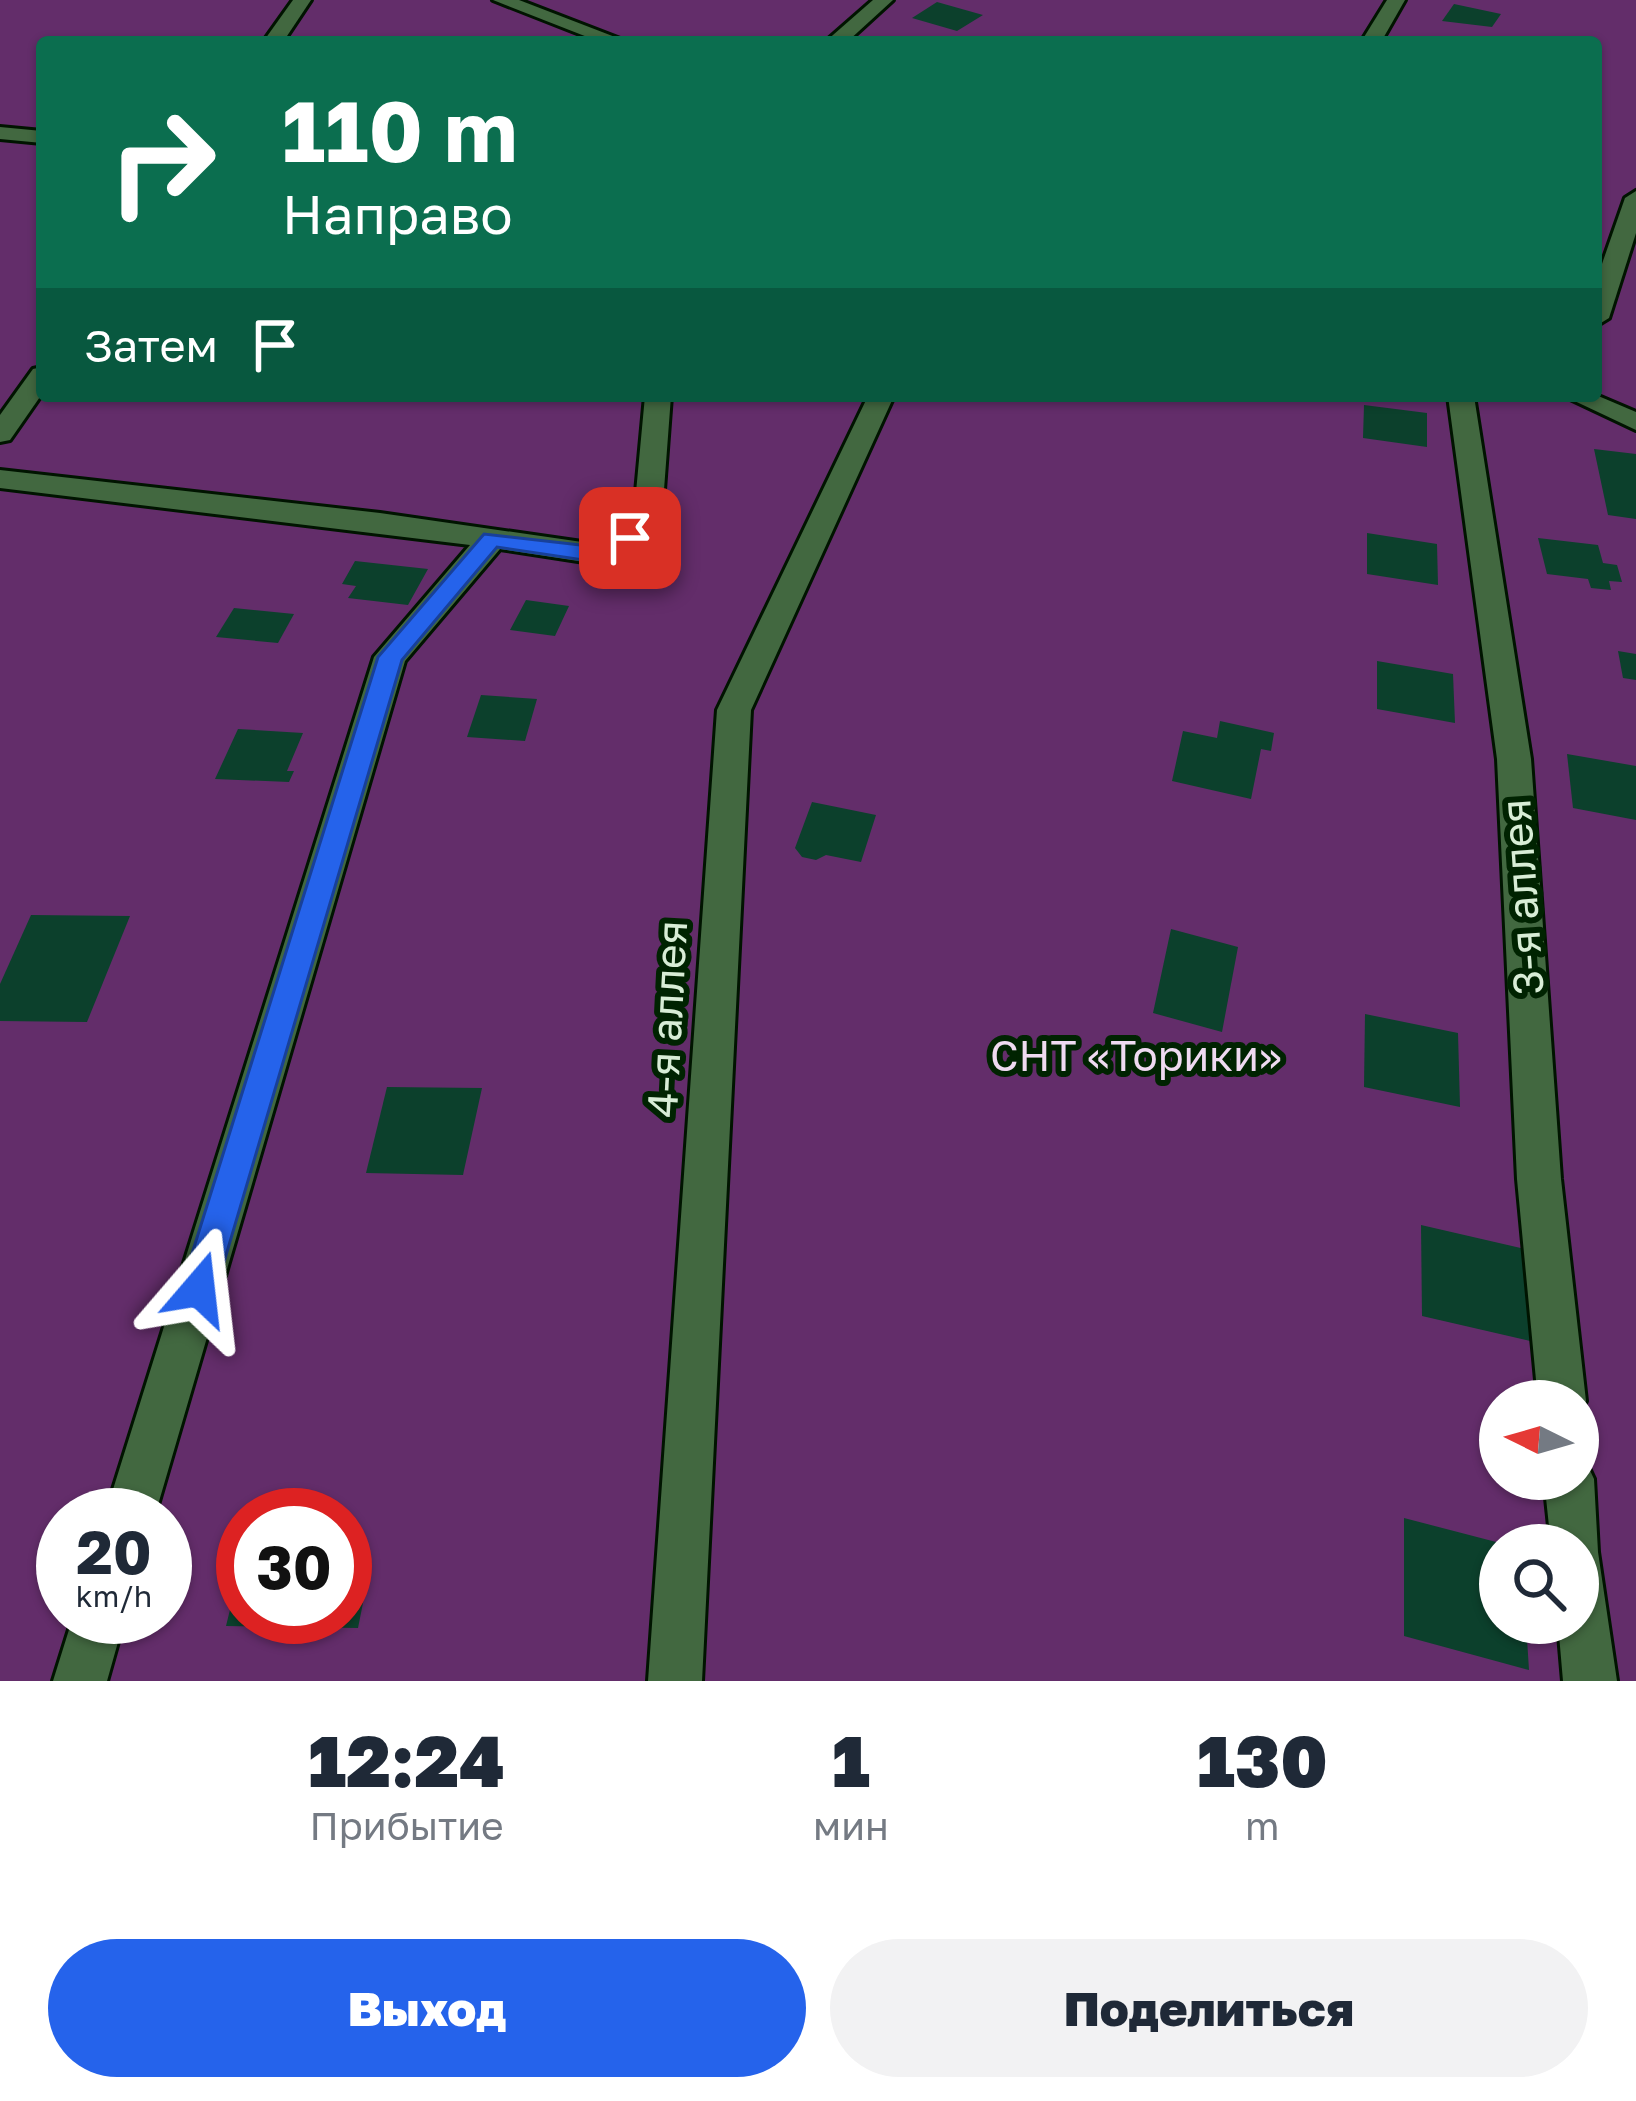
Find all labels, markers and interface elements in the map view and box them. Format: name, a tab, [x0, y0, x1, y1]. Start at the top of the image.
text: 110 m	[282, 80, 518, 180]
icon: right	[84, 84, 240, 240]
text: Направо	[282, 181, 513, 246]
icon: arrive	[242, 312, 308, 378]
text: Затем	[84, 318, 218, 372]
pin	[579, 487, 681, 589]
icon: arrive	[597, 505, 663, 571]
street label: 3-я аллея	[1489, 797, 1553, 997]
street label: 4-я аллея	[636, 919, 696, 1119]
park label: СНТ «Торики»	[990, 1030, 1282, 1080]
position arrow	[136, 1226, 262, 1352]
north arrow	[1479, 1380, 1599, 1500]
map controls	[1479, 1380, 1599, 1644]
speed limit sign: 30	[216, 1488, 372, 1644]
text: 20	[76, 1515, 152, 1587]
button: search	[1479, 1524, 1599, 1644]
text: km/h	[76, 1578, 152, 1614]
text: 12:24	[308, 1716, 505, 1803]
text: 1	[832, 1716, 870, 1803]
text: 130	[1197, 1716, 1328, 1803]
text: Прибытие	[309, 1802, 504, 1849]
text: мин	[813, 1802, 889, 1849]
text: m	[1245, 1802, 1280, 1849]
button: Выход	[48, 1939, 806, 2077]
button: Поделиться	[830, 1939, 1588, 2077]

